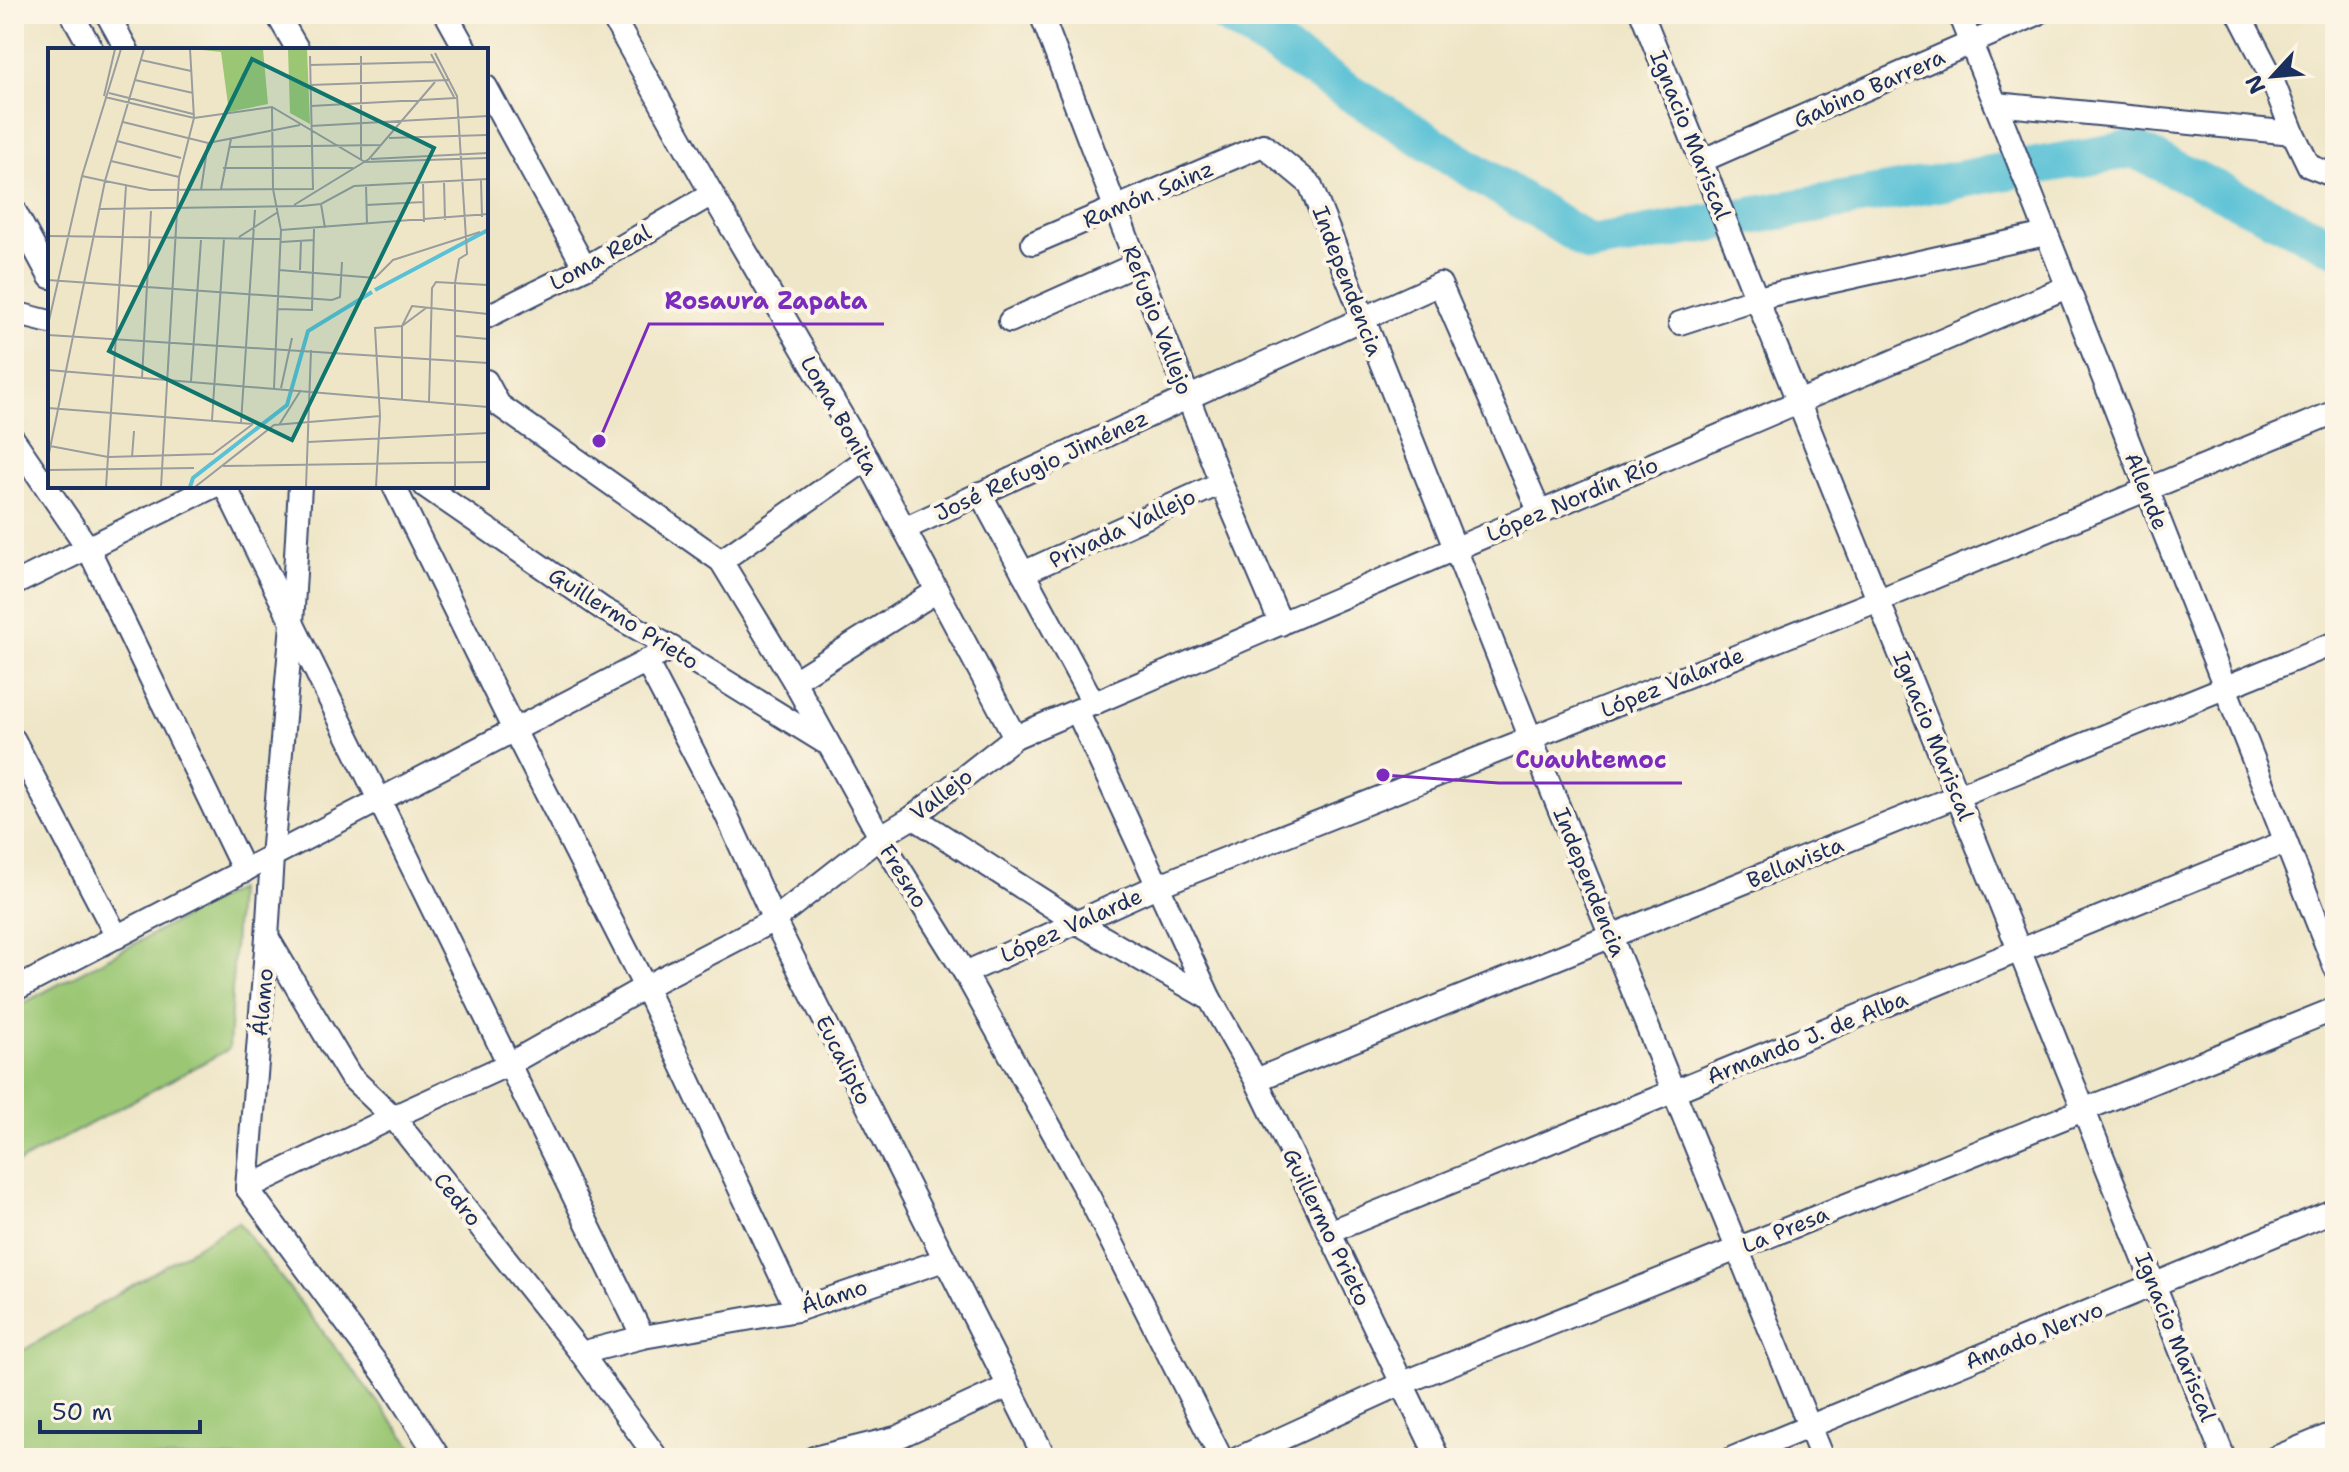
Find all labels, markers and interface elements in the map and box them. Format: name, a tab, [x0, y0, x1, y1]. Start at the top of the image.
north arrow	[2233, 36, 2313, 116]
street label: Gabino Barrera	[1789, 42, 1950, 135]
street label: Ignacio Mariscal	[1643, 46, 1738, 224]
inset map	[48, 48, 488, 488]
text: N	[2239, 70, 2272, 99]
street label: Ramón Sainz	[1078, 154, 1218, 235]
street label: Independencia	[1306, 202, 1390, 361]
street label: Loma Real	[544, 217, 657, 297]
street label: Refugio Vallejo	[1116, 241, 1199, 399]
callout: Rosaura Zapata	[649, 276, 884, 324]
text: Rosaura Zapata	[665, 285, 868, 317]
street label: Loma Bonita	[794, 350, 886, 480]
street label: José Refugio Jiménez	[930, 403, 1153, 528]
street label: Allende	[2118, 448, 2175, 534]
street label: López Nordín Río	[1482, 450, 1663, 549]
street label: Privada Vallejo	[1044, 482, 1200, 575]
street label: Guillermo Prieto	[543, 561, 704, 676]
street label: López Valarde	[1596, 640, 1748, 724]
street label: Ignacio Mariscal	[1886, 647, 1981, 825]
callout: Cuauhtemoc	[1499, 735, 1682, 783]
text: Cuauhtemoc	[1515, 744, 1667, 776]
street label: Vallejo	[904, 762, 978, 827]
street label: Independencia	[1546, 803, 1633, 961]
street label: Bellavista	[1743, 830, 1848, 895]
street label: Fresno	[873, 839, 934, 914]
street label: López Valarde	[996, 881, 1147, 970]
street label: Álamo	[245, 967, 280, 1037]
street label: Armando J. de Alba	[1702, 984, 1912, 1091]
street label: Eucalipto	[809, 1011, 878, 1110]
street label: Guillermo Prieto	[1276, 1144, 1377, 1311]
street label: Cedro	[427, 1166, 488, 1232]
street label: La Presa	[1738, 1199, 1833, 1260]
street label: Ignacio Mariscal	[2128, 1248, 2223, 1426]
street label: Álamo	[797, 1272, 871, 1321]
street label: Amado Nervo	[1961, 1295, 2107, 1376]
scale bar	[40, 1384, 200, 1434]
text: 50 m	[52, 1396, 112, 1428]

